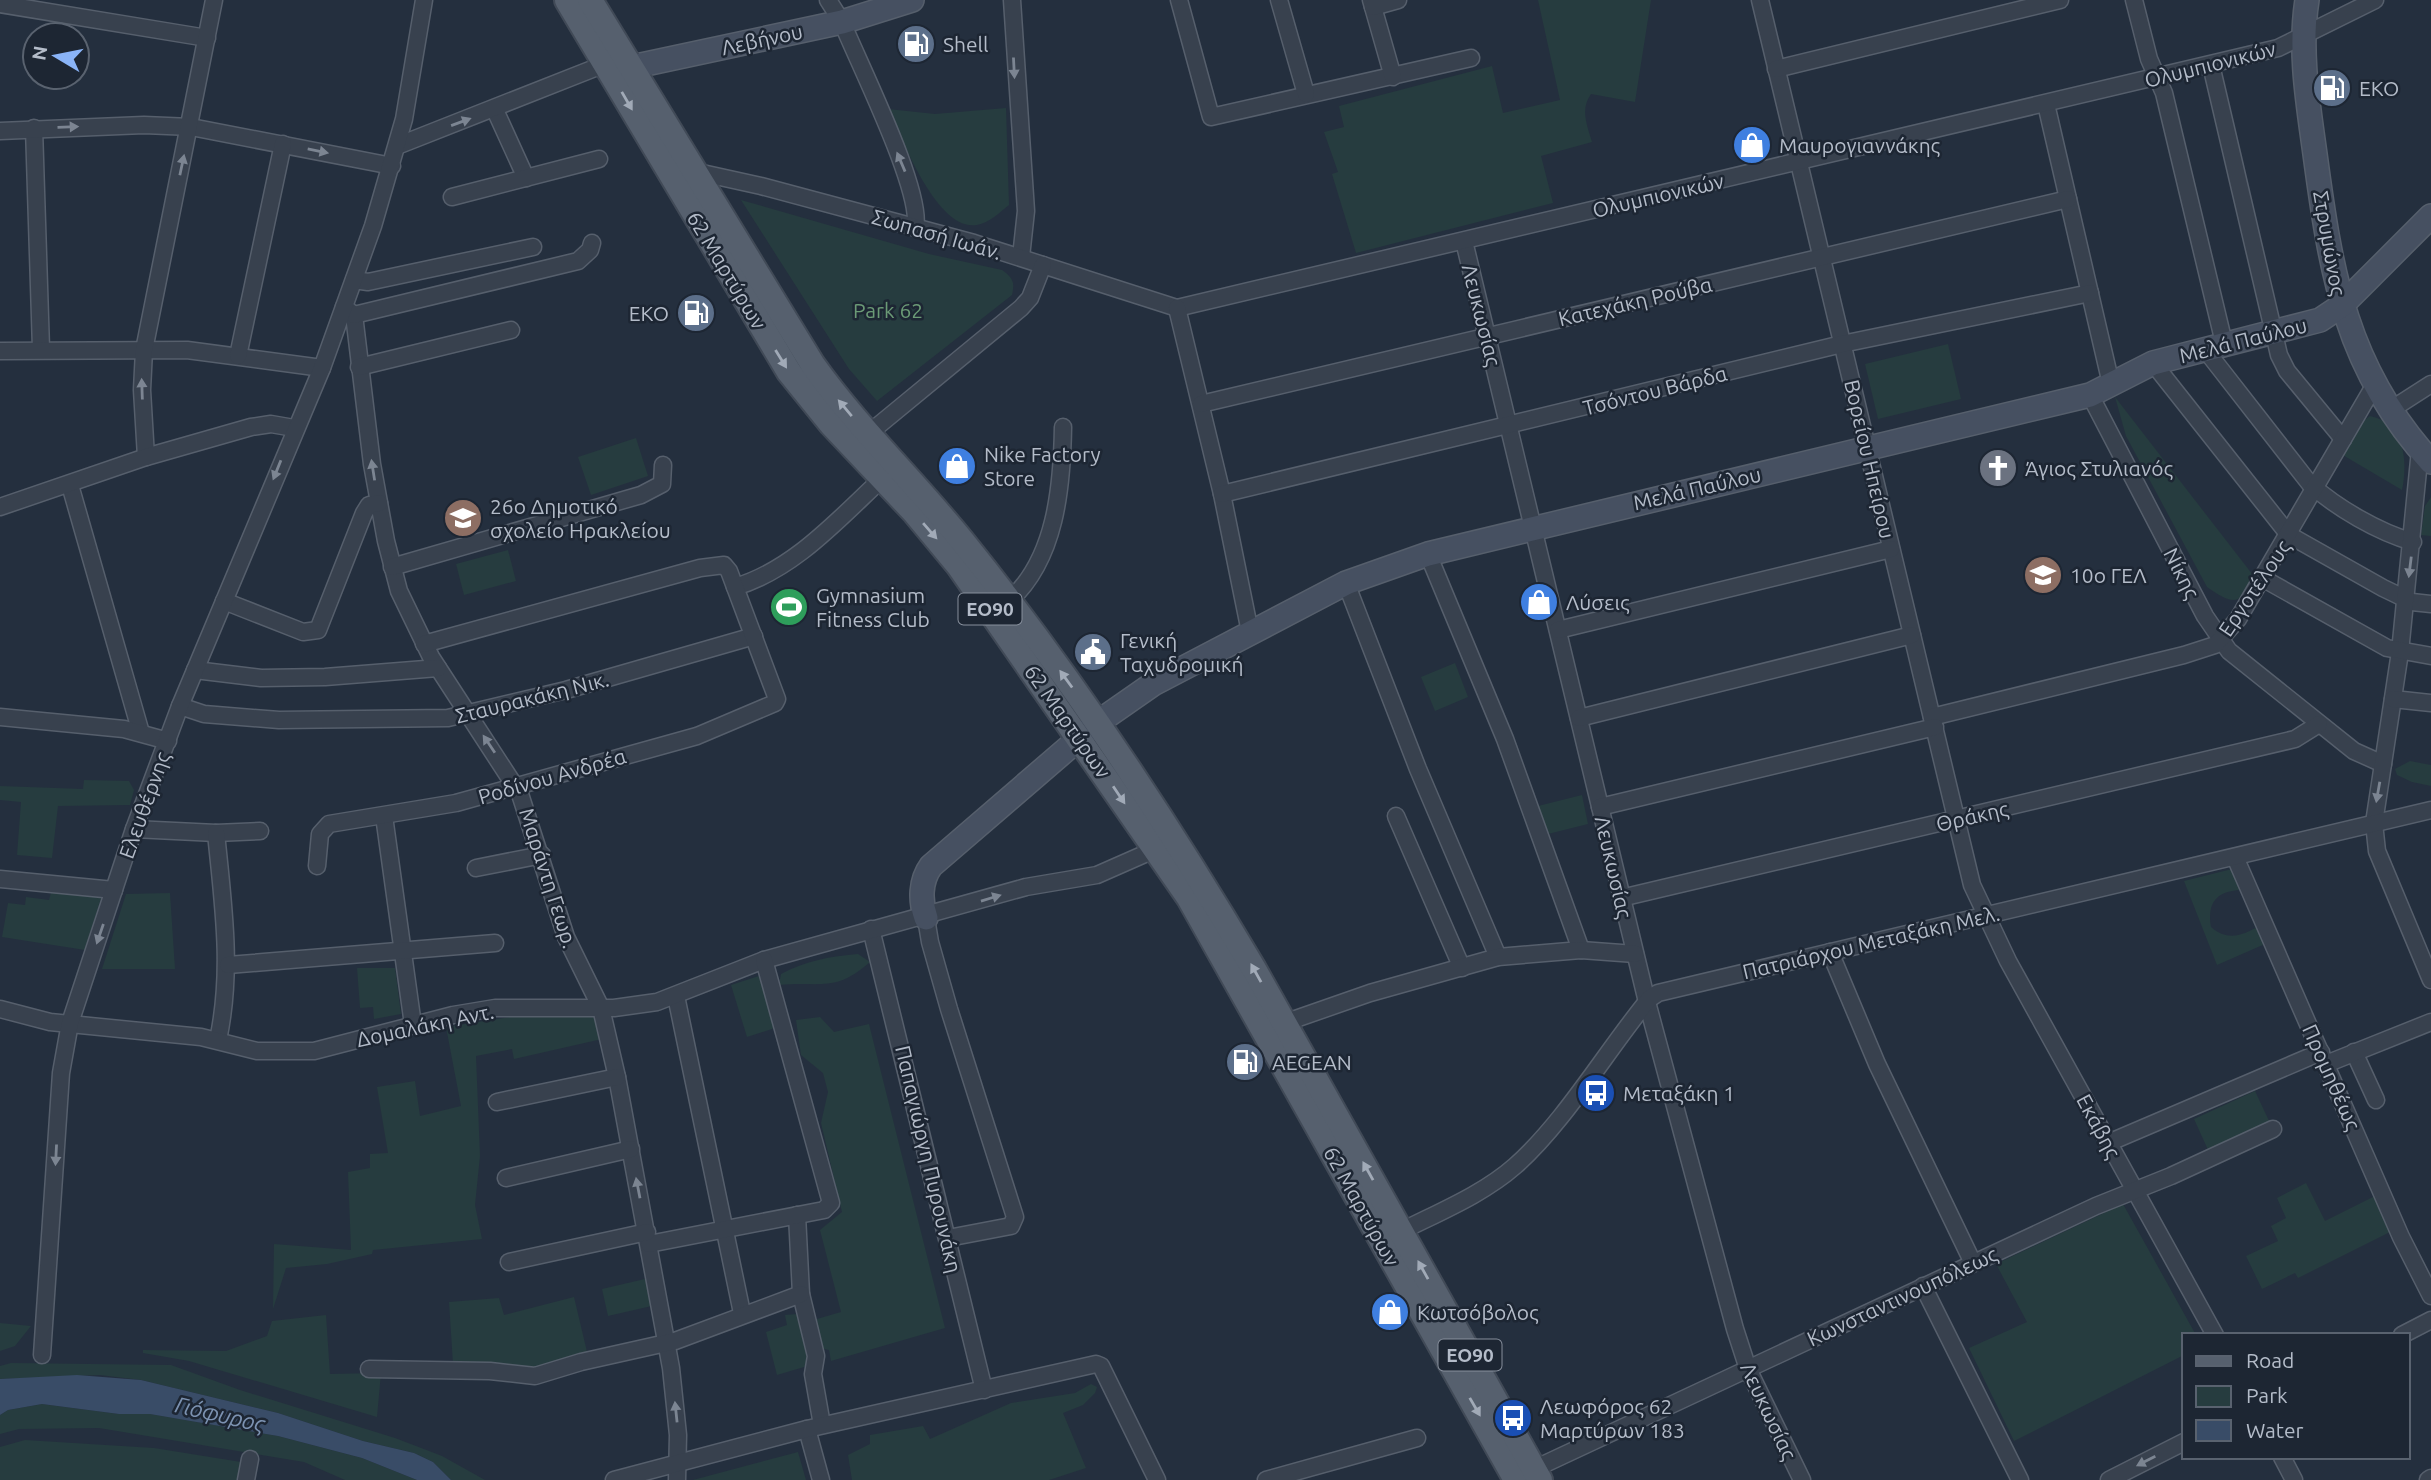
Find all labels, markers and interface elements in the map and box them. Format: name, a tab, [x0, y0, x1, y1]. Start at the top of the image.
street label: Λεβήνου	[719, 19, 805, 59]
north arrow	[21, 21, 91, 91]
fuel station icon: Shell	[895, 23, 937, 65]
place label: Shell	[943, 32, 989, 56]
street label: Ολυμπιονικών	[2142, 36, 2278, 92]
text: N	[27, 44, 51, 62]
one-way arrow	[1009, 57, 1020, 79]
fuel station icon: EKO	[2311, 67, 2353, 109]
place label: EKO	[2359, 76, 2399, 100]
one-way arrow	[621, 91, 633, 110]
one-way arrow	[451, 116, 472, 127]
one-way arrow	[57, 121, 79, 133]
shop icon: Μαυρογιαννάκης	[1731, 124, 1773, 166]
place label: Μαυρογιαννάκης	[1779, 133, 1941, 157]
one-way arrow	[307, 146, 329, 157]
one-way arrow	[895, 152, 906, 173]
one-way arrow	[177, 154, 188, 176]
street label: Ολυμπιονικών	[1590, 168, 1726, 222]
street label: Στρυμώνος	[2309, 189, 2351, 298]
street label: Σωπασή Ιωάν.	[869, 204, 1005, 264]
street label: 62 Μαρτύρων	[682, 207, 772, 333]
street label: Λευκωσίας	[1458, 261, 1506, 369]
street label: Κατεχάκη Ρούβα	[1556, 272, 1715, 330]
fuel station icon: ΕΚΟ	[675, 292, 717, 334]
park label: Park 62	[853, 298, 923, 322]
place label: ΕΚΟ	[629, 301, 669, 325]
street label: Μελά Παύλου	[2177, 313, 2309, 367]
one-way arrow	[774, 350, 787, 369]
street label: Τσόντου Βάρδα	[1580, 360, 1730, 420]
street label: Βορείου Ηπείρου	[1840, 377, 1900, 541]
one-way arrow	[137, 378, 148, 400]
one-way arrow	[838, 399, 853, 417]
place label: Nike Factory Store	[984, 442, 1101, 490]
shop icon: Nike Factory Store	[936, 445, 978, 487]
church icon: Άγιος Στυλιανός	[1977, 447, 2019, 489]
place label: Άγιος Στυλιανός	[2025, 456, 2173, 480]
one-way arrow	[272, 459, 283, 480]
one-way arrow	[367, 459, 378, 481]
street label: Μελά Παύλου	[1631, 462, 1763, 514]
place label: 26ο Δημοτικό σχολείο Ηρακλείου	[490, 494, 671, 542]
school or university icon: 26ο Δημοτικό σχολείο Ηρακλείου	[442, 497, 484, 539]
one-way arrow	[922, 522, 937, 539]
street label: Εργοτέλους	[2213, 535, 2295, 641]
street label: Νίκης	[2159, 544, 2205, 603]
school or university icon: 10ο ΓΕΛ	[2022, 554, 2064, 596]
one-way arrow	[2404, 556, 2415, 578]
place label: 10ο ΓΕΛ	[2070, 563, 2147, 587]
shop icon: Λύσεις	[1518, 581, 1560, 623]
place label: Gymnasium Fitness Club	[816, 583, 930, 631]
sports icon: Gymnasium Fitness Club	[768, 586, 810, 628]
place label: Λύσεις	[1566, 590, 1630, 614]
road number: ΕΟ90	[958, 594, 1021, 624]
place label: Γενική Ταχυδρομική	[1120, 628, 1243, 676]
public building icon: Γενική Ταχυδρομική	[1072, 631, 1114, 673]
street label: 62 Μαρτύρων	[1020, 660, 1116, 782]
street label: Σταυρακάκη Νικ.	[453, 666, 611, 728]
one-way arrow	[1059, 670, 1073, 688]
one-way arrow	[482, 735, 496, 753]
street label: Ροδίνου Ανδρέα	[475, 743, 629, 809]
street label: Ελευθέρνης	[114, 748, 175, 862]
one-way arrow	[2372, 781, 2383, 803]
one-way arrow	[1112, 786, 1126, 804]
street label: Θράκης	[1933, 796, 2011, 836]
street label: Μαράντη Γεωρ.	[515, 805, 583, 951]
street label: Λευκωσίας	[1591, 813, 1638, 921]
one-way arrow	[981, 892, 1002, 903]
street label: Πατριάρχου Μεταξάκη Μελ.	[1740, 901, 2002, 984]
one-way arrow	[94, 923, 105, 944]
one-way arrow	[1250, 963, 1262, 982]
street label: Δομαλάκη Αντ.	[354, 999, 496, 1051]
street label: Προμηθέως	[2298, 1020, 2366, 1134]
fuel station icon: AEGEAN	[1224, 1041, 1266, 1083]
street label: Παπαγιώργη Πυρουνάκη	[891, 1043, 967, 1275]
place label: AEGEAN	[1272, 1050, 1352, 1074]
bus stop icon: Μεταξάκη 1	[1575, 1072, 1617, 1114]
place label: Μεταξάκη 1	[1623, 1081, 1735, 1106]
street label: Εκάβης	[2072, 1090, 2126, 1162]
street label: 62 Μαρτύρων	[1319, 1142, 1405, 1270]
one-way arrow	[50, 1145, 61, 1167]
one-way arrow	[1362, 1161, 1374, 1181]
one-way arrow	[633, 1177, 644, 1199]
street label: Κωνσταντινουπόλεως	[1803, 1241, 2001, 1351]
one-way arrow	[1418, 1260, 1430, 1280]
shop icon: Κωτσόβολος	[1369, 1291, 1411, 1333]
place label: Κωτσόβολος	[1417, 1300, 1539, 1324]
legend	[2182, 1333, 2410, 1459]
road number: ΕΟ90	[1438, 1340, 1502, 1371]
text: Road	[2246, 1348, 2294, 1372]
street label: Λευκωσίας	[1736, 1359, 1802, 1464]
text: Park	[2246, 1383, 2288, 1407]
water label: Γιόφυρος	[173, 1392, 268, 1438]
place label: Λεωφόρος 62 Μαρτύρων 183	[1540, 1394, 1685, 1442]
one-way arrow	[1469, 1397, 1481, 1417]
bus stop icon: Λεωφόρος 62 Μαρτύρων 183	[1492, 1397, 1534, 1439]
one-way arrow	[670, 1401, 681, 1423]
text: Water	[2246, 1418, 2304, 1442]
one-way arrow	[2136, 1455, 2156, 1467]

